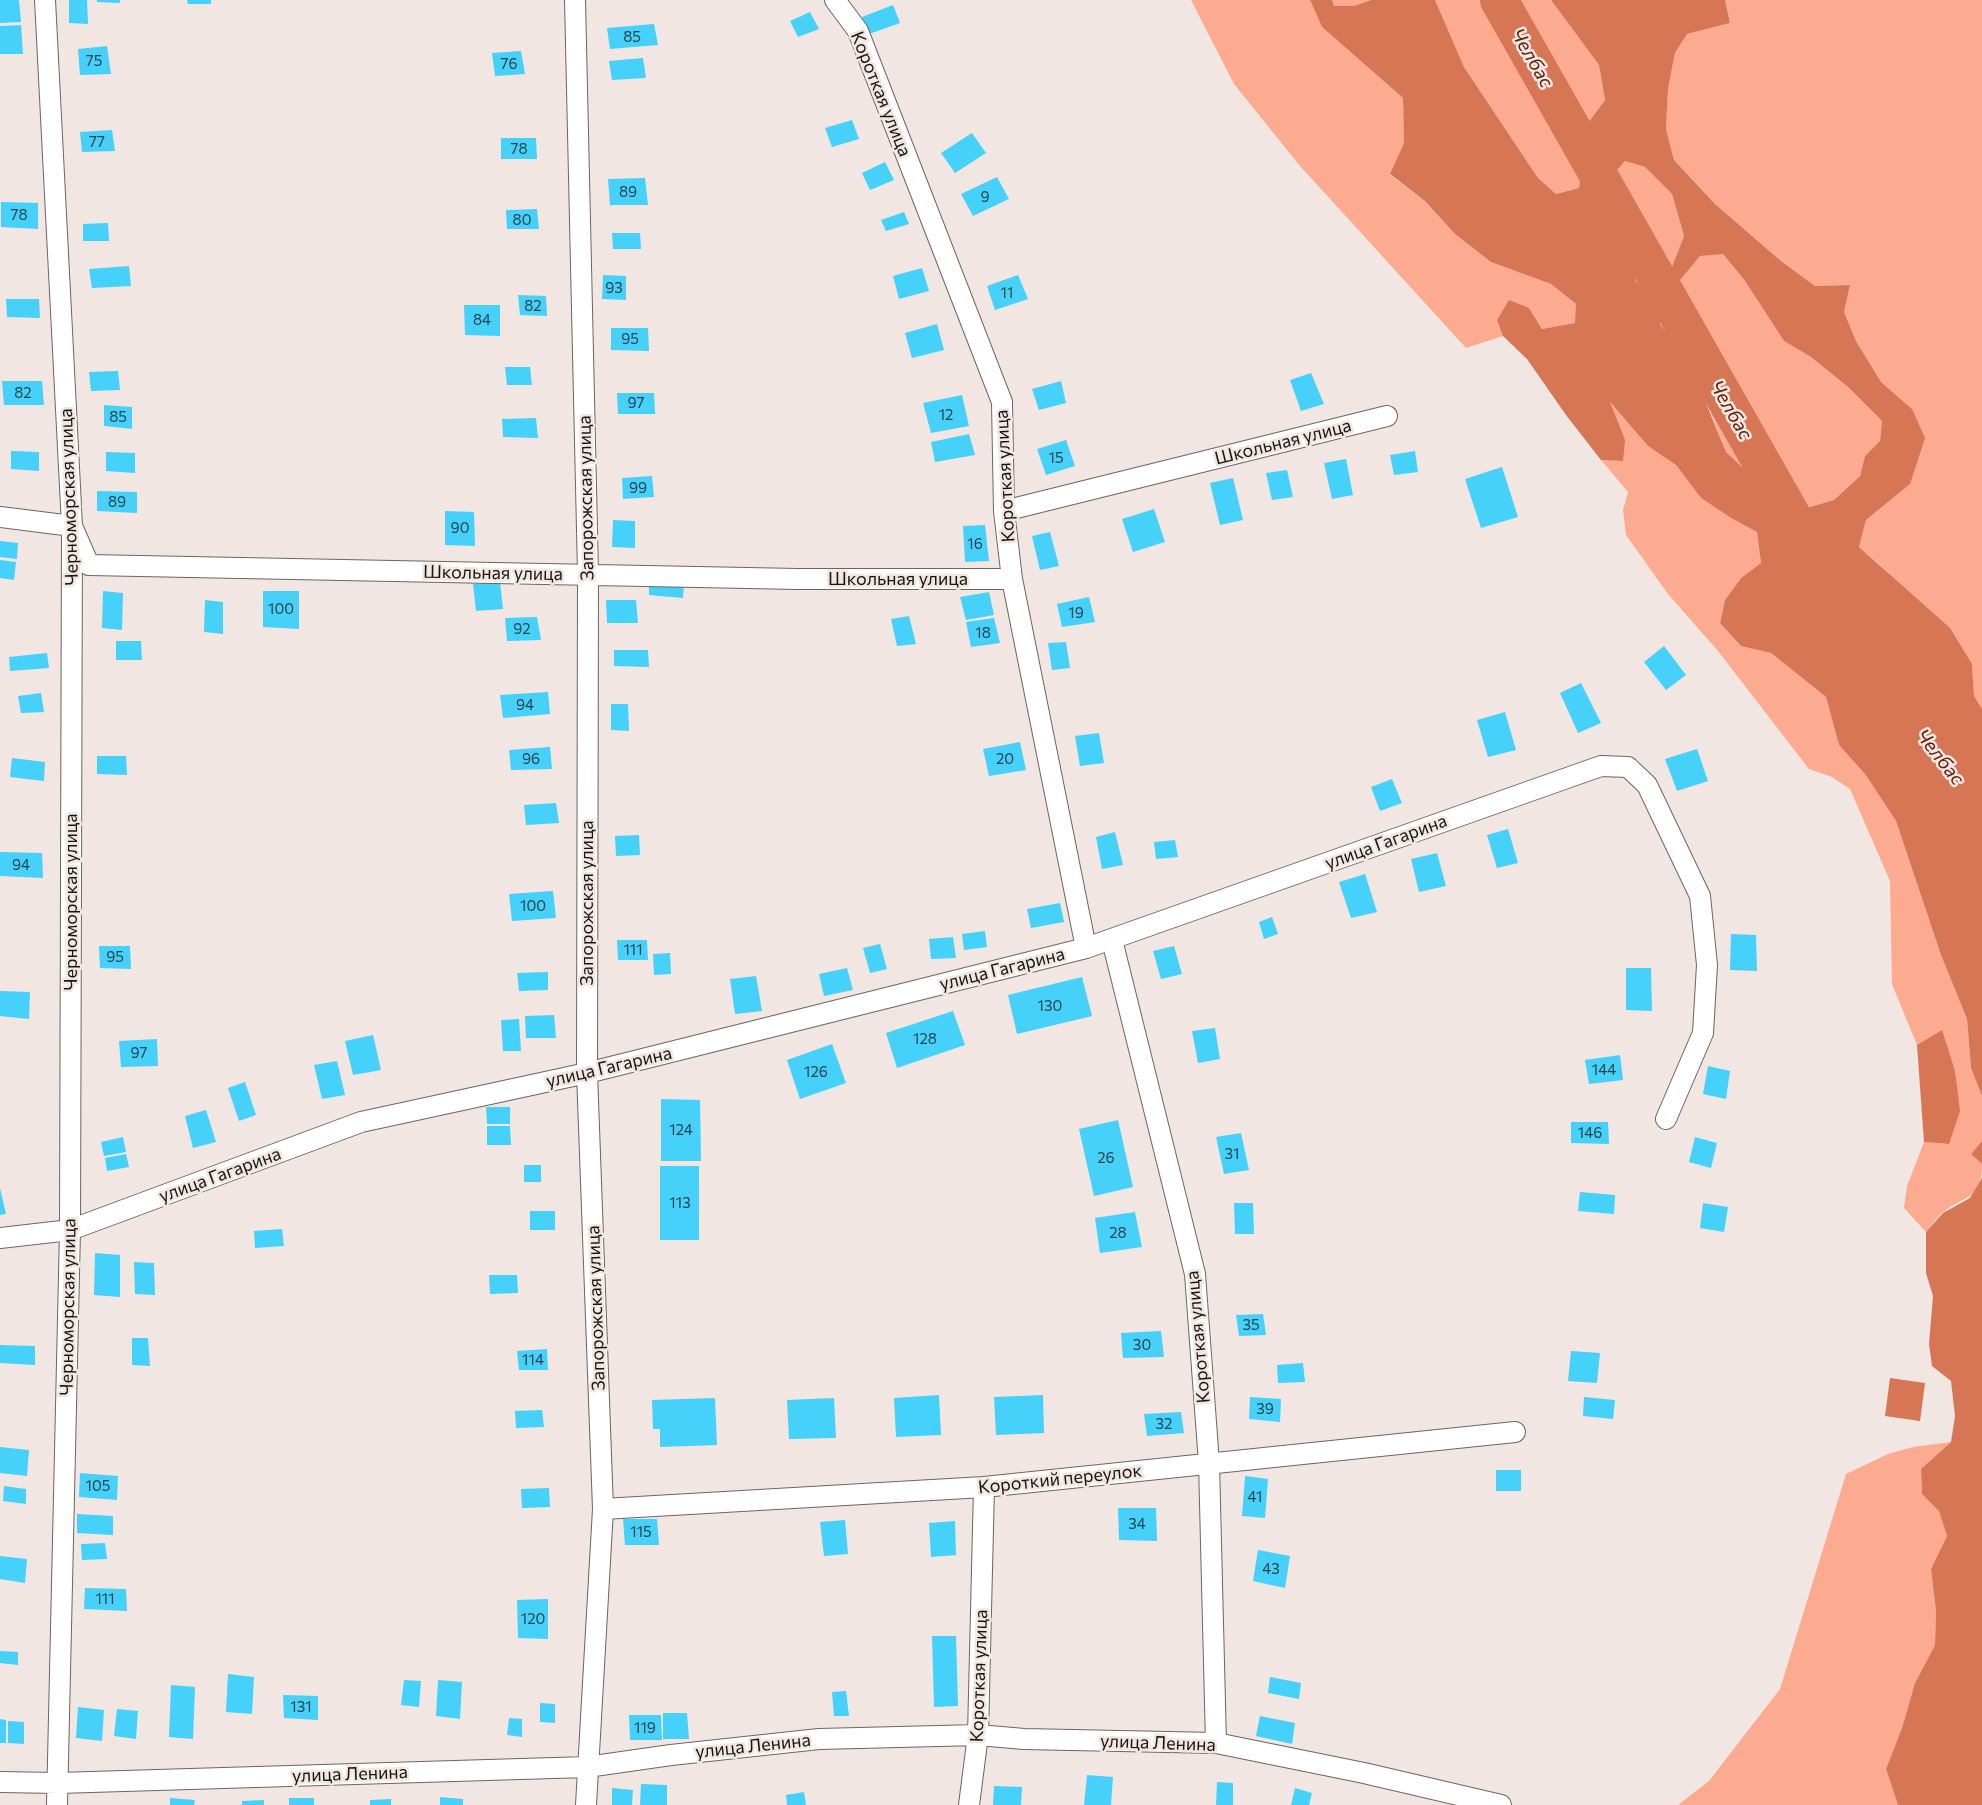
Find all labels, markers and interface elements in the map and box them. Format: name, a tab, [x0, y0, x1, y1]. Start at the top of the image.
water label: Челбас	[1506, 24, 1558, 92]
house number: 85	[623, 28, 641, 46]
street label: Короткая улица	[846, 28, 916, 160]
house number: 75	[86, 52, 102, 70]
house number: 76	[501, 55, 517, 73]
house number: 77	[89, 133, 105, 151]
house number: 78	[511, 140, 527, 158]
house number: 89	[619, 183, 637, 201]
house number: 9	[980, 188, 990, 206]
house number: 78	[11, 206, 27, 224]
house number: 80	[513, 211, 531, 229]
house number: 93	[605, 279, 623, 297]
house number: 11	[1001, 284, 1013, 302]
house number: 82	[524, 297, 542, 315]
house number: 84	[473, 311, 491, 329]
house number: 95	[621, 330, 639, 348]
water label: Челбас	[1705, 376, 1757, 444]
house number: 82	[14, 384, 32, 402]
house number: 97	[628, 394, 644, 412]
house number: 12	[939, 406, 953, 424]
street label: Черноморская улица	[55, 408, 83, 586]
house number: 85	[109, 408, 127, 426]
street label: Короткая улица	[991, 409, 1019, 543]
street label: Запорожская улица	[574, 415, 598, 581]
street label: Школьная улица	[1212, 415, 1354, 469]
house number: 15	[1048, 449, 1064, 467]
house number: 99	[629, 479, 647, 497]
house number: 89	[108, 493, 126, 511]
house number: 90	[451, 519, 469, 537]
house number: 16	[967, 535, 983, 553]
street label: Школьная улица	[423, 561, 563, 585]
street label: Школьная улица	[828, 568, 968, 590]
house number: 100	[268, 600, 294, 618]
house number: 19	[1068, 604, 1084, 622]
house number: 92	[513, 620, 531, 638]
house number: 18	[975, 624, 991, 642]
house number: 94	[516, 696, 534, 714]
water label: Челбас	[1911, 725, 1969, 789]
house number: 96	[522, 750, 540, 768]
house number: 20	[996, 750, 1014, 768]
street label: улица Гагарина	[1322, 810, 1450, 874]
street label: Черноморская улица	[60, 813, 82, 991]
street label: Запорожская улица	[576, 820, 598, 986]
house number: 94	[12, 856, 30, 874]
house number: 100	[520, 897, 546, 915]
house number: 111	[623, 941, 643, 959]
street label: улица Гагарина	[937, 943, 1067, 995]
house number: 95	[106, 948, 124, 966]
house number: 130	[1038, 997, 1062, 1015]
house number: 128	[913, 1030, 937, 1048]
street label: улица Гагарина	[544, 1042, 674, 1092]
house number: 97	[131, 1044, 147, 1062]
house number: 144	[1592, 1061, 1616, 1079]
house number: 126	[804, 1063, 828, 1081]
house number: 124	[669, 1121, 693, 1139]
house number: 146	[1578, 1124, 1602, 1142]
street label: улица Гагарина	[156, 1143, 284, 1207]
house number: 31	[1225, 1145, 1239, 1163]
house number: 26	[1097, 1149, 1115, 1167]
house number: 113	[669, 1194, 691, 1212]
street label: Черноморская улица	[56, 1218, 80, 1396]
house number: 28	[1109, 1224, 1127, 1242]
street label: Запорожская улица	[582, 1225, 610, 1391]
street label: Короткая улица	[1181, 1270, 1215, 1404]
house number: 35	[1242, 1316, 1260, 1334]
house number: 30	[1133, 1336, 1151, 1354]
house number: 114	[522, 1351, 544, 1369]
house number: 39	[1256, 1400, 1274, 1418]
house number: 32	[1156, 1415, 1172, 1433]
street label: Короткий переулок	[977, 1460, 1143, 1498]
house number: 105	[86, 1477, 110, 1495]
house number: 41	[1248, 1488, 1262, 1506]
house number: 34	[1128, 1515, 1146, 1533]
house number: 115	[630, 1523, 652, 1541]
house number: 43	[1262, 1560, 1280, 1578]
house number: 111	[95, 1590, 115, 1608]
street label: Короткая улица	[966, 1609, 992, 1743]
house number: 120	[521, 1610, 545, 1628]
house number: 131	[290, 1698, 312, 1716]
house number: 119	[634, 1719, 656, 1737]
street label: улица Ленина	[694, 1729, 812, 1763]
street label: улица Ленина	[1100, 1730, 1216, 1756]
street label: улица Ленина	[292, 1761, 408, 1787]

